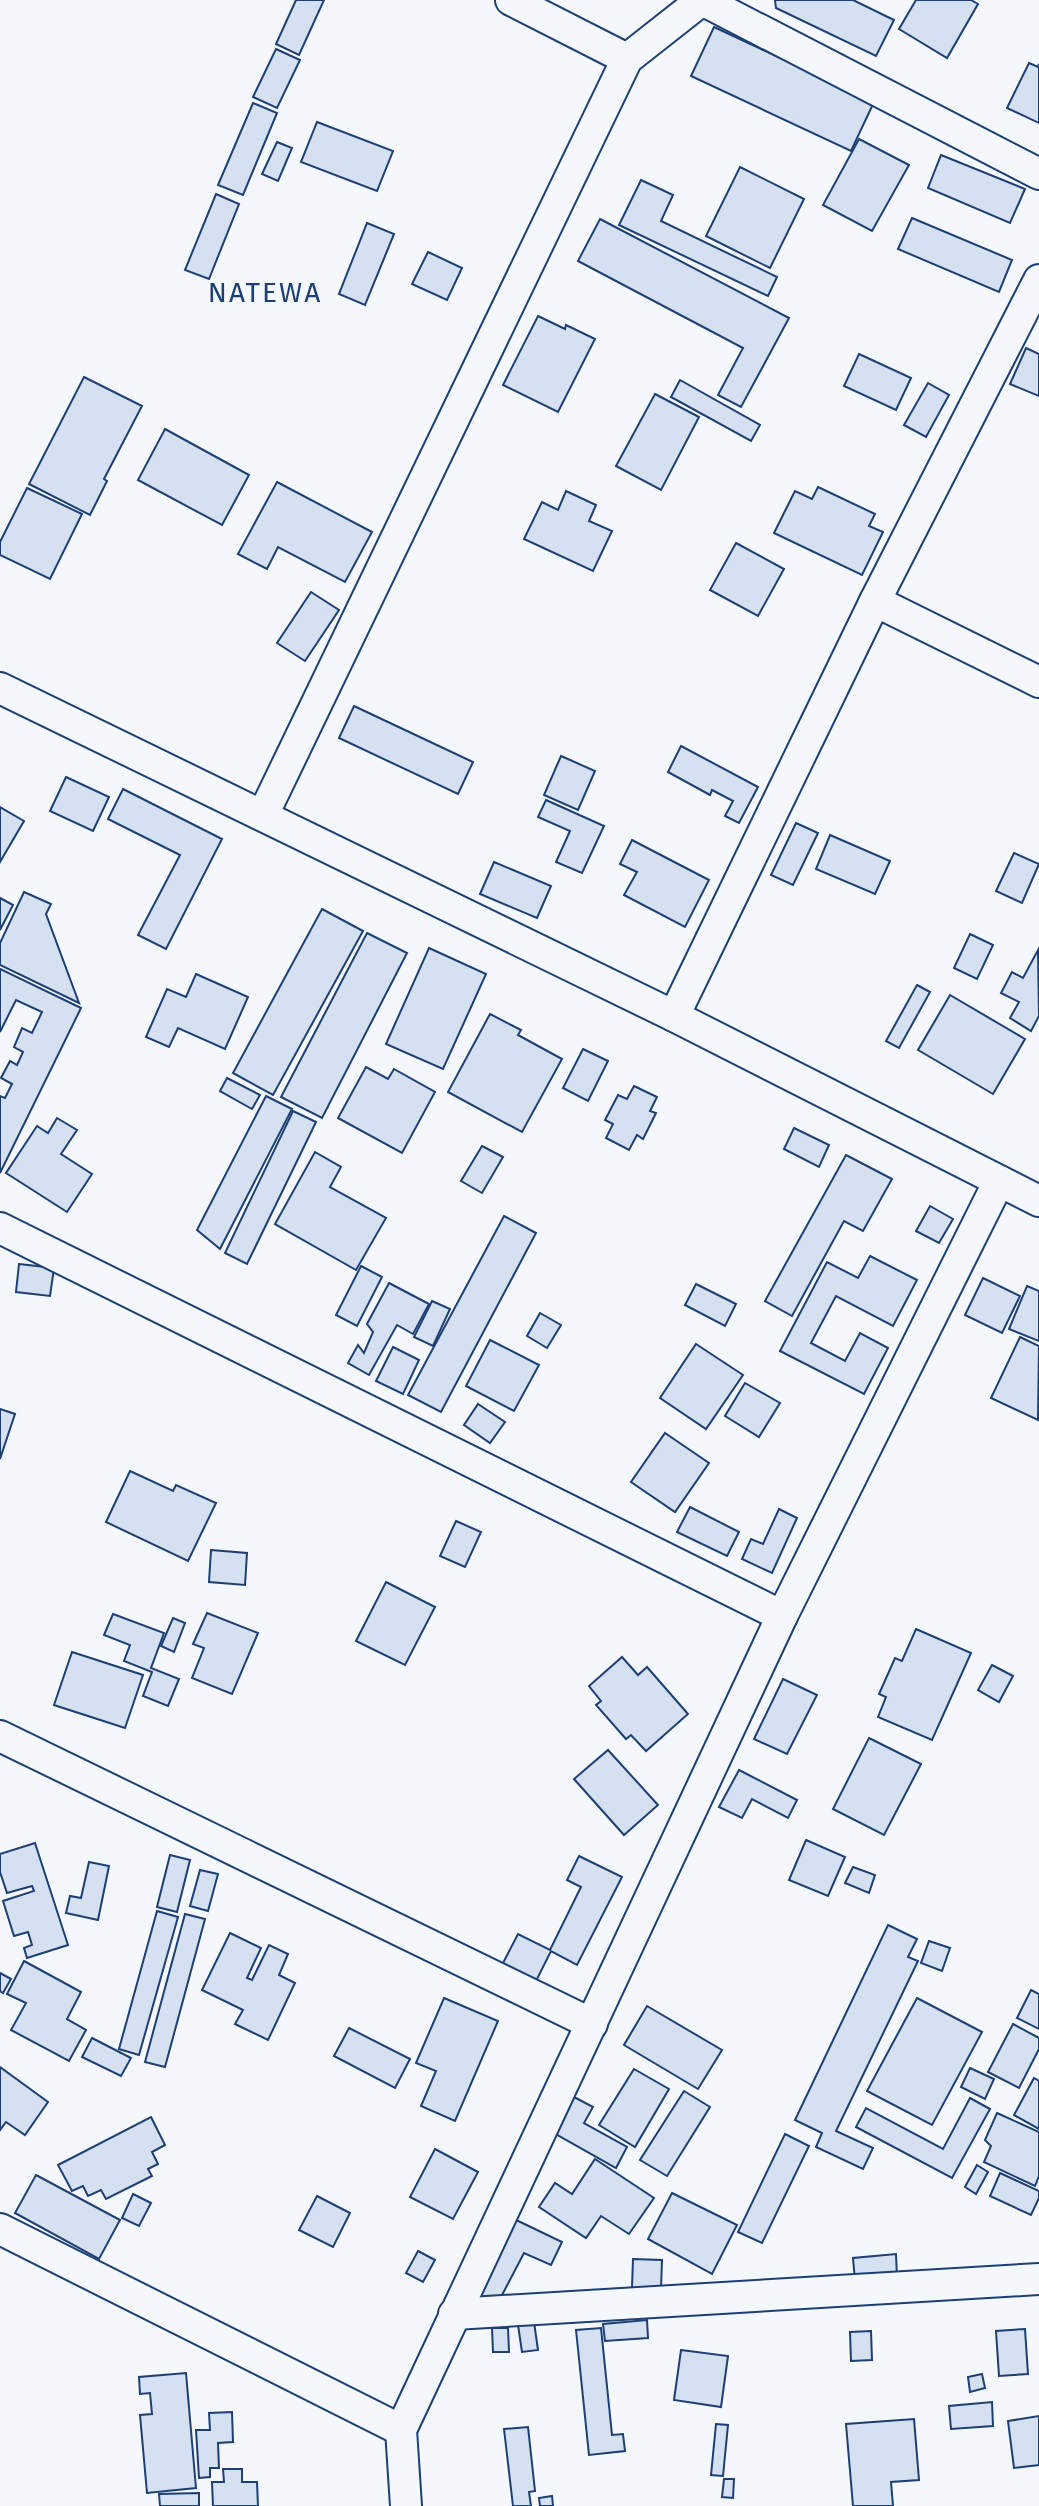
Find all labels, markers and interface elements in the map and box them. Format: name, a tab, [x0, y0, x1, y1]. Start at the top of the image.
district label: NATEWA	[208, 276, 322, 309]

